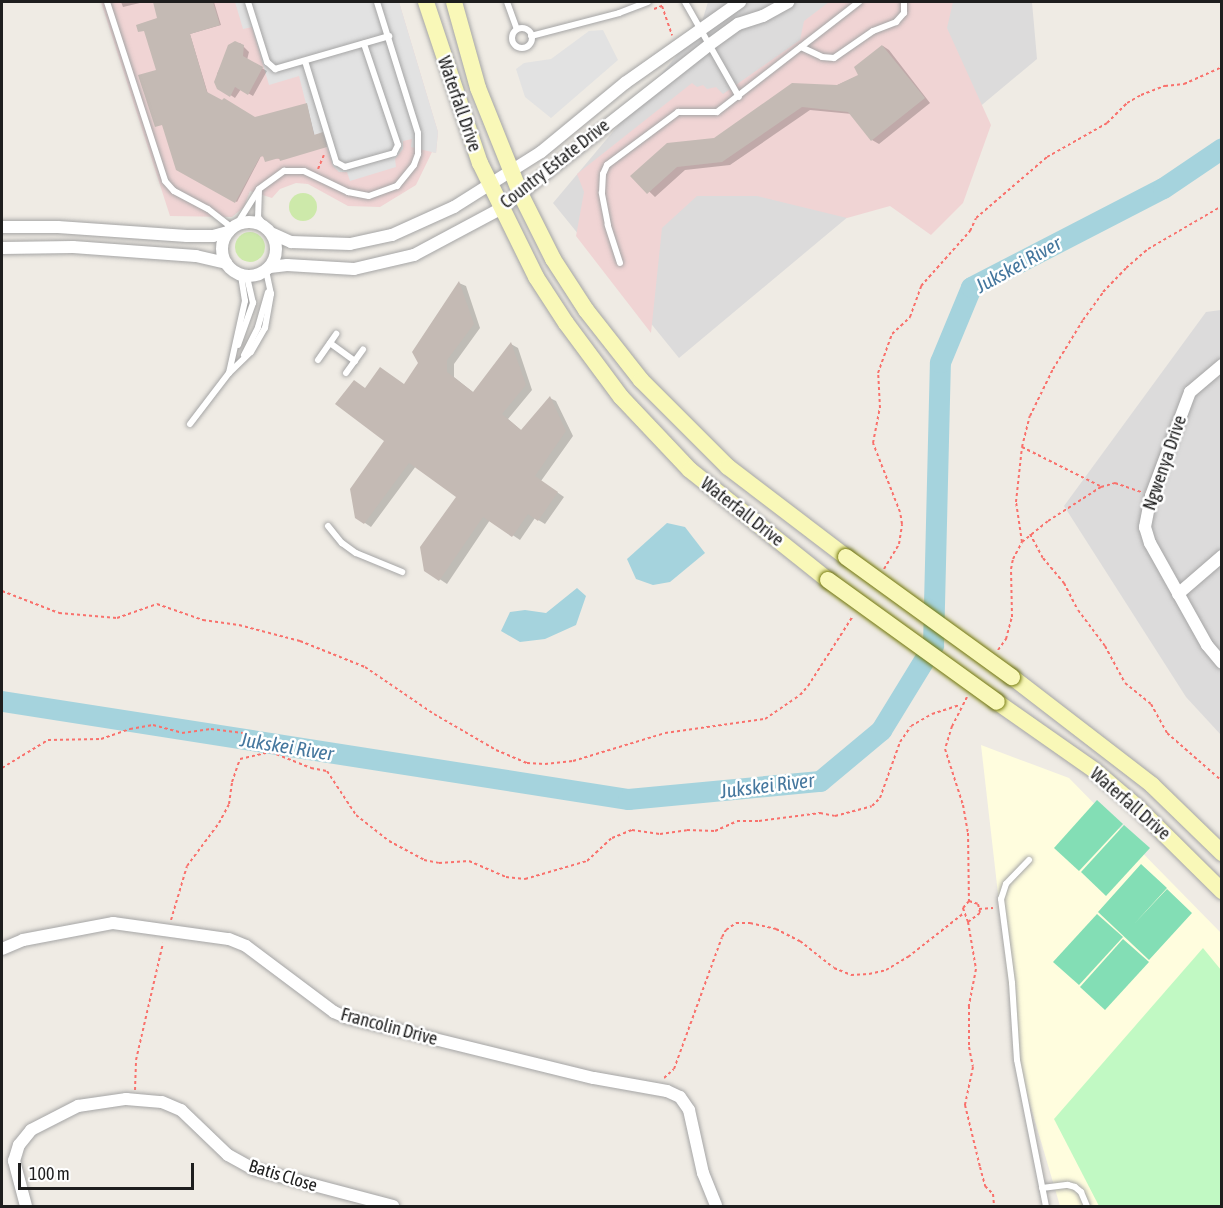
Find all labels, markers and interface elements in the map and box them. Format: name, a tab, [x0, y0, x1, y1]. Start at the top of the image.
street label: Waterfall Drive	[433, 53, 485, 155]
street label: Country Estate Drive	[496, 115, 614, 213]
water label: Jukskei River	[971, 231, 1065, 297]
street label: Ngwenya Drive	[1139, 413, 1191, 513]
street label: Waterfall Drive	[696, 473, 788, 551]
water label: Jukskei River	[239, 727, 335, 765]
street label: Waterfall Drive	[1085, 763, 1175, 845]
water label: Jukskei River	[719, 767, 815, 803]
street label: Francolin Drive	[338, 1004, 440, 1050]
scale bar	[21, 1151, 196, 1189]
street label: Batis Close	[246, 1155, 320, 1197]
text: 100 m	[29, 1163, 70, 1184]

